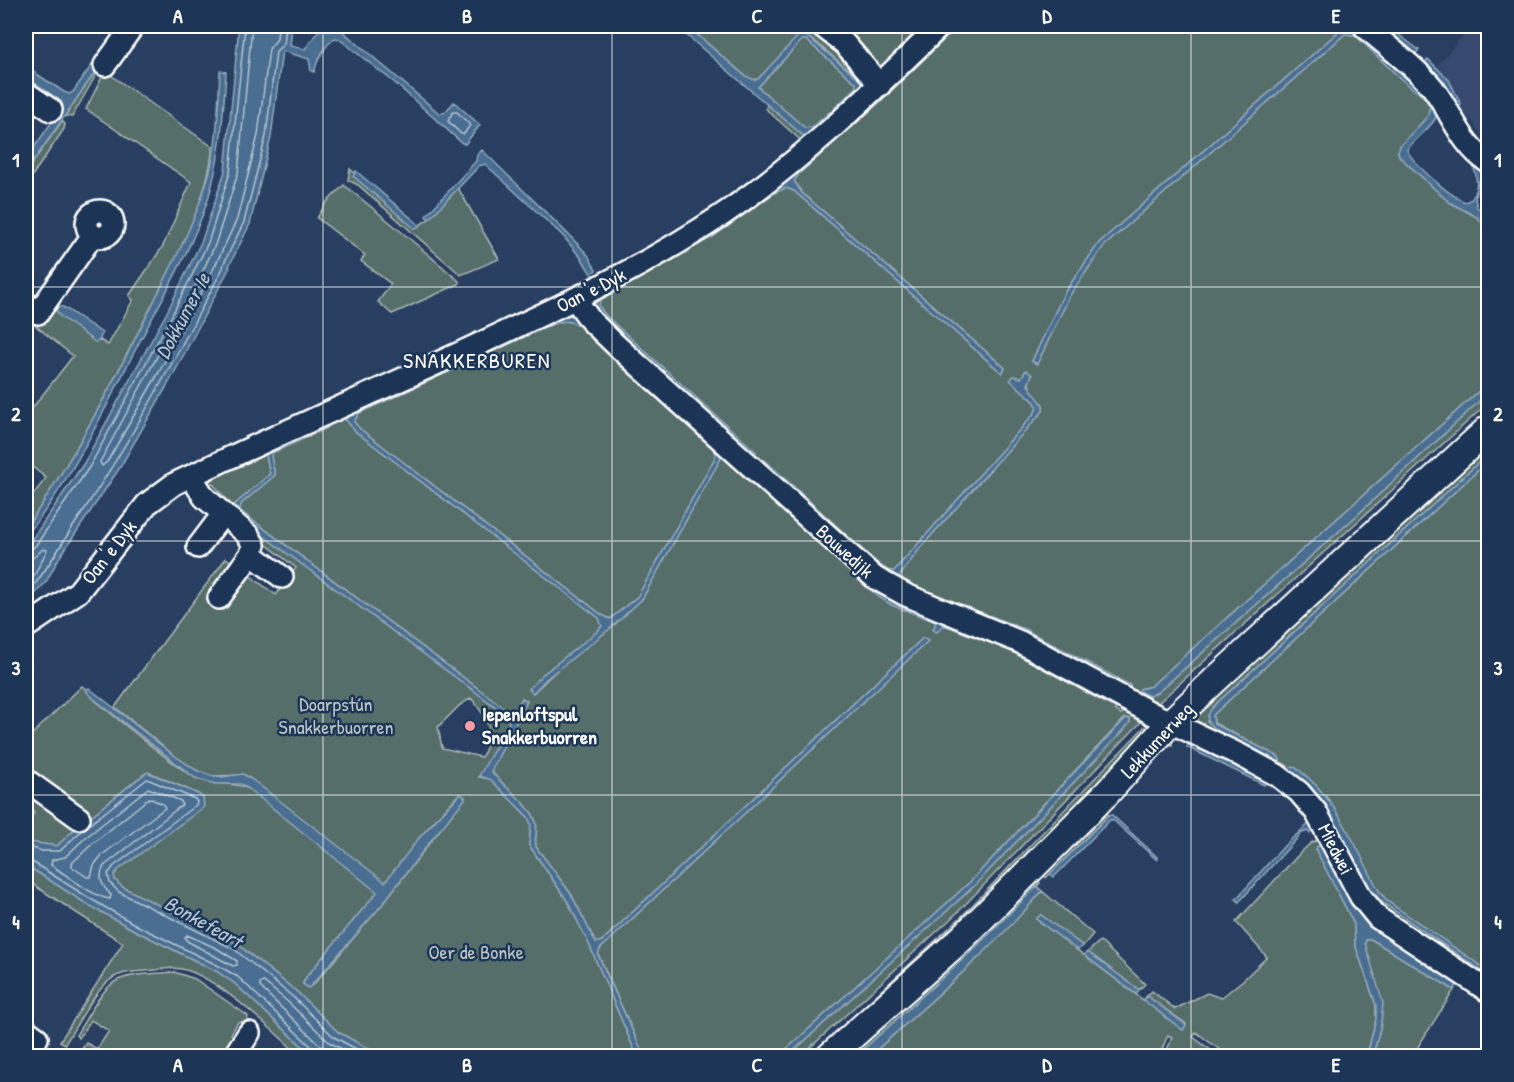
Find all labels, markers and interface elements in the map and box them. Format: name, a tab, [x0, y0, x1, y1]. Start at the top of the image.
text: A	[173, 2, 183, 29]
text: B	[462, 2, 472, 29]
text: C	[752, 2, 763, 29]
text: D	[1042, 2, 1052, 29]
text: E	[1332, 2, 1341, 29]
text: 1	[12, 146, 20, 173]
text: 1	[1494, 146, 1502, 173]
street label: Oan 'e Dyk	[551, 261, 630, 319]
water label: Dokkumer Ie	[148, 266, 218, 364]
district label: SNAKKERBUREN	[403, 345, 551, 375]
text: 2	[11, 400, 21, 427]
text: 2	[1493, 400, 1503, 427]
street label: Oan 'e Dyk	[75, 514, 142, 589]
street label: Bouwedijk	[811, 518, 880, 584]
text: 3	[12, 654, 21, 681]
text: 3	[1494, 654, 1503, 681]
park label: Doarpstún Snakkerbuorren	[278, 690, 394, 740]
street label: Lekkumerweg	[1114, 696, 1199, 784]
place label: Iepenloftspul Snakkerbuorren	[482, 700, 597, 750]
marker: Iepenloftspul Snakkerbuorren	[463, 719, 477, 733]
street label: Miedwei	[1312, 819, 1361, 879]
water label: Bonkefeart	[159, 888, 250, 956]
text: 4	[12, 908, 20, 935]
text: 4	[1494, 908, 1502, 935]
park label: Oer de Bonke	[428, 938, 524, 965]
text: A	[173, 1051, 183, 1078]
text: B	[462, 1051, 472, 1078]
text: C	[752, 1051, 763, 1078]
text: D	[1042, 1051, 1052, 1078]
text: E	[1332, 1051, 1341, 1078]

